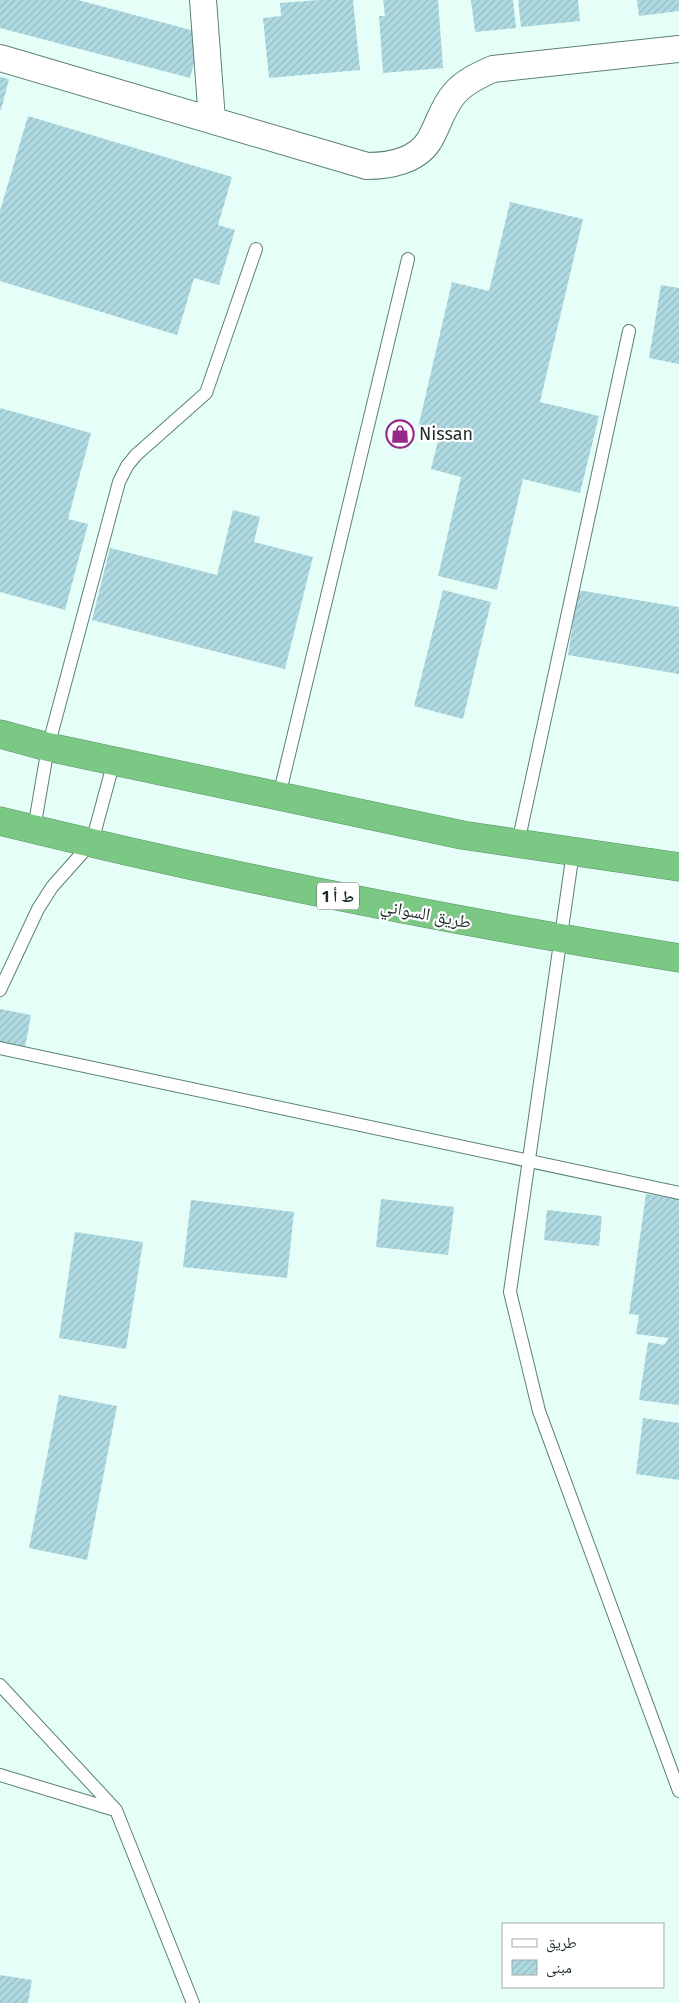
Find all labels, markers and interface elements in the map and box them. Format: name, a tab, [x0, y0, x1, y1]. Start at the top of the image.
shop icon: Nissan	[385, 419, 415, 449]
place label: Nissan	[419, 423, 473, 445]
road number: ط أ 1	[317, 882, 359, 909]
street label: طريق السواني	[378, 894, 473, 937]
legend	[502, 1923, 664, 1988]
text: طريق	[546, 1934, 577, 1953]
text: مبنى	[546, 1959, 572, 1978]

